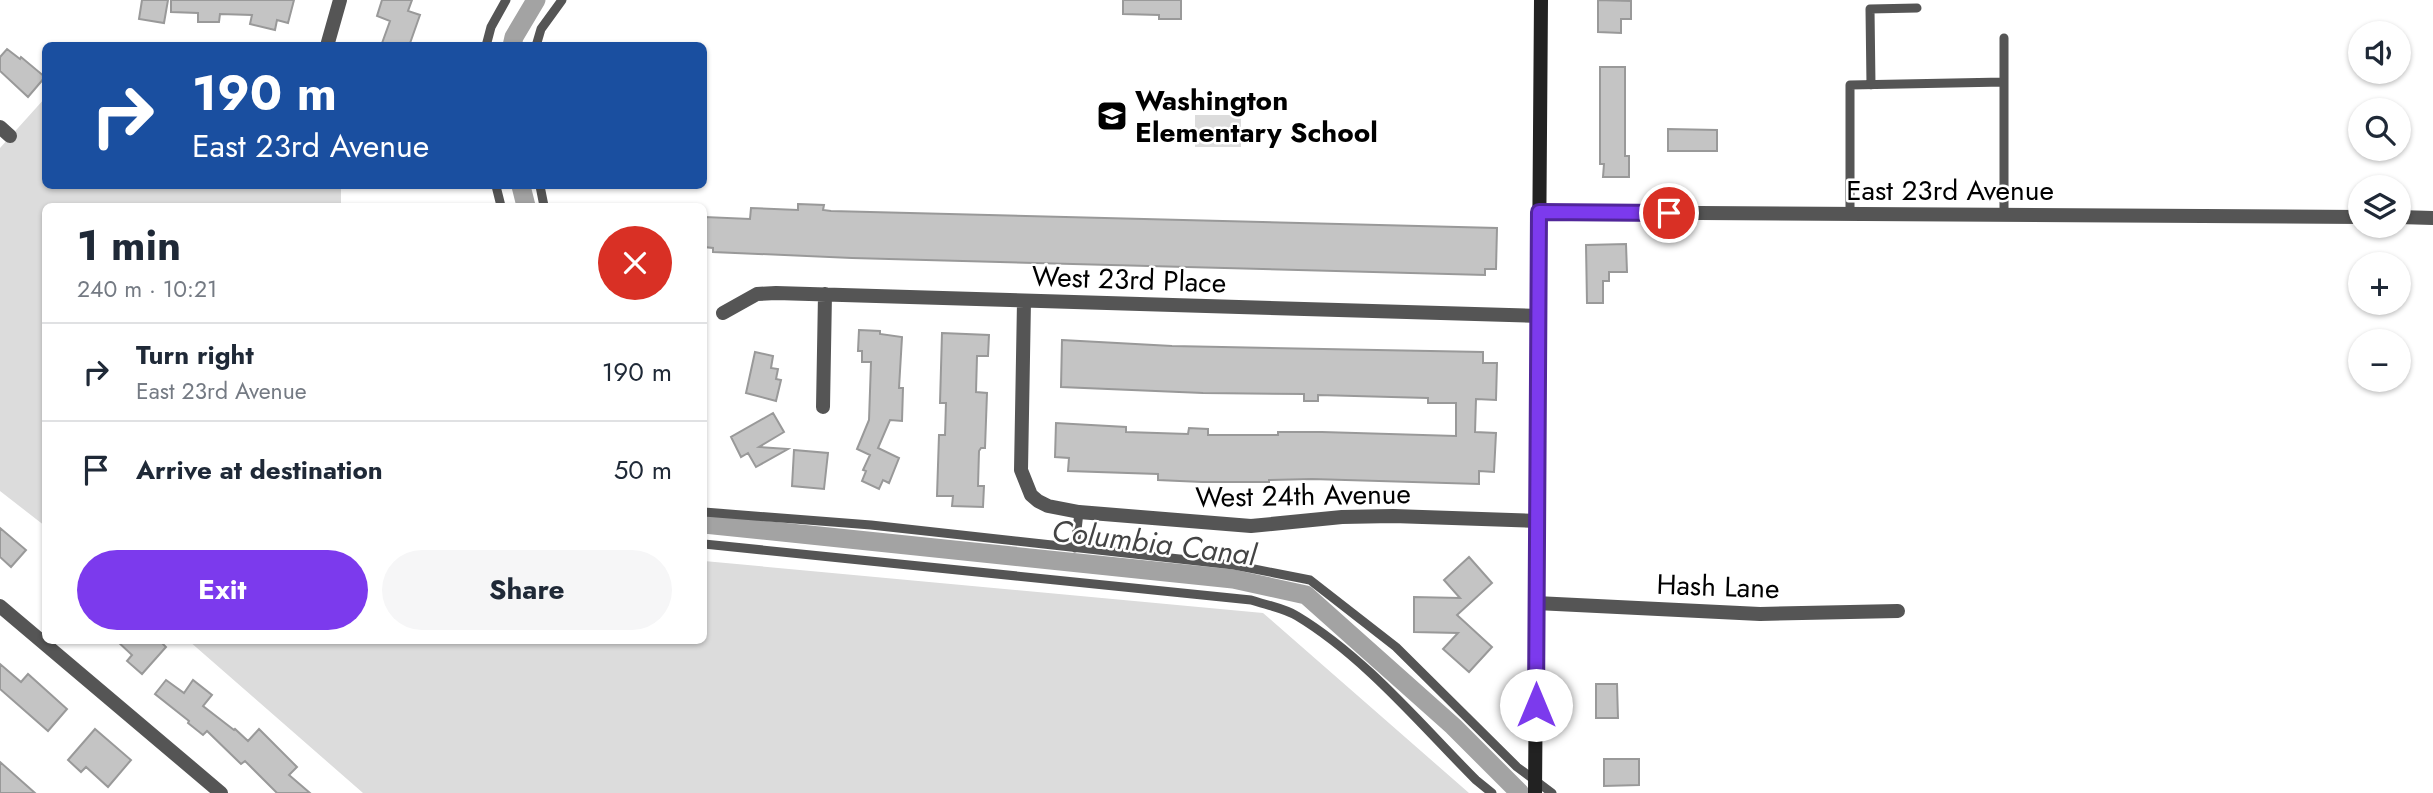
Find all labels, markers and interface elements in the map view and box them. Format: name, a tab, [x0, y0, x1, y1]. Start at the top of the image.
map controls	[2348, 21, 2411, 392]
button: sound	[2348, 21, 2411, 84]
text: 190 m	[192, 58, 337, 128]
icon: right	[77, 70, 168, 161]
place label: Washington Elementary School	[1135, 80, 1378, 153]
button: search	[2348, 98, 2411, 161]
school or university icon: Washington Elementary School	[1095, 99, 1129, 133]
text: East 23rd Avenue	[192, 123, 429, 169]
street label: East 23rd Avenue	[1846, 170, 2054, 211]
button: layers	[2348, 175, 2411, 238]
pin	[1639, 183, 1699, 243]
icon: arrive	[1650, 194, 1688, 232]
text: 1 min	[77, 215, 181, 276]
button: close	[598, 226, 672, 300]
button: +	[2348, 252, 2411, 315]
street label: West 23rd Place	[1031, 256, 1227, 303]
text: 240 m · 10:21	[77, 272, 217, 306]
button: −	[2348, 329, 2411, 392]
text: Turn right	[136, 336, 254, 374]
icon: right	[77, 353, 115, 391]
text: 190 m	[602, 353, 672, 391]
text: East 23rd Avenue	[136, 374, 307, 408]
icon: arrive	[77, 451, 115, 489]
text: Arrive at destination	[136, 451, 383, 489]
text: 50 m	[614, 451, 672, 489]
street label: West 24th Avenue	[1195, 473, 1411, 518]
water label: Columbia Canal	[1050, 509, 1260, 577]
button: Exit	[77, 550, 368, 630]
button: Share	[382, 550, 672, 630]
street label: Hash Lane	[1656, 564, 1780, 609]
position arrow	[1499, 668, 1573, 742]

